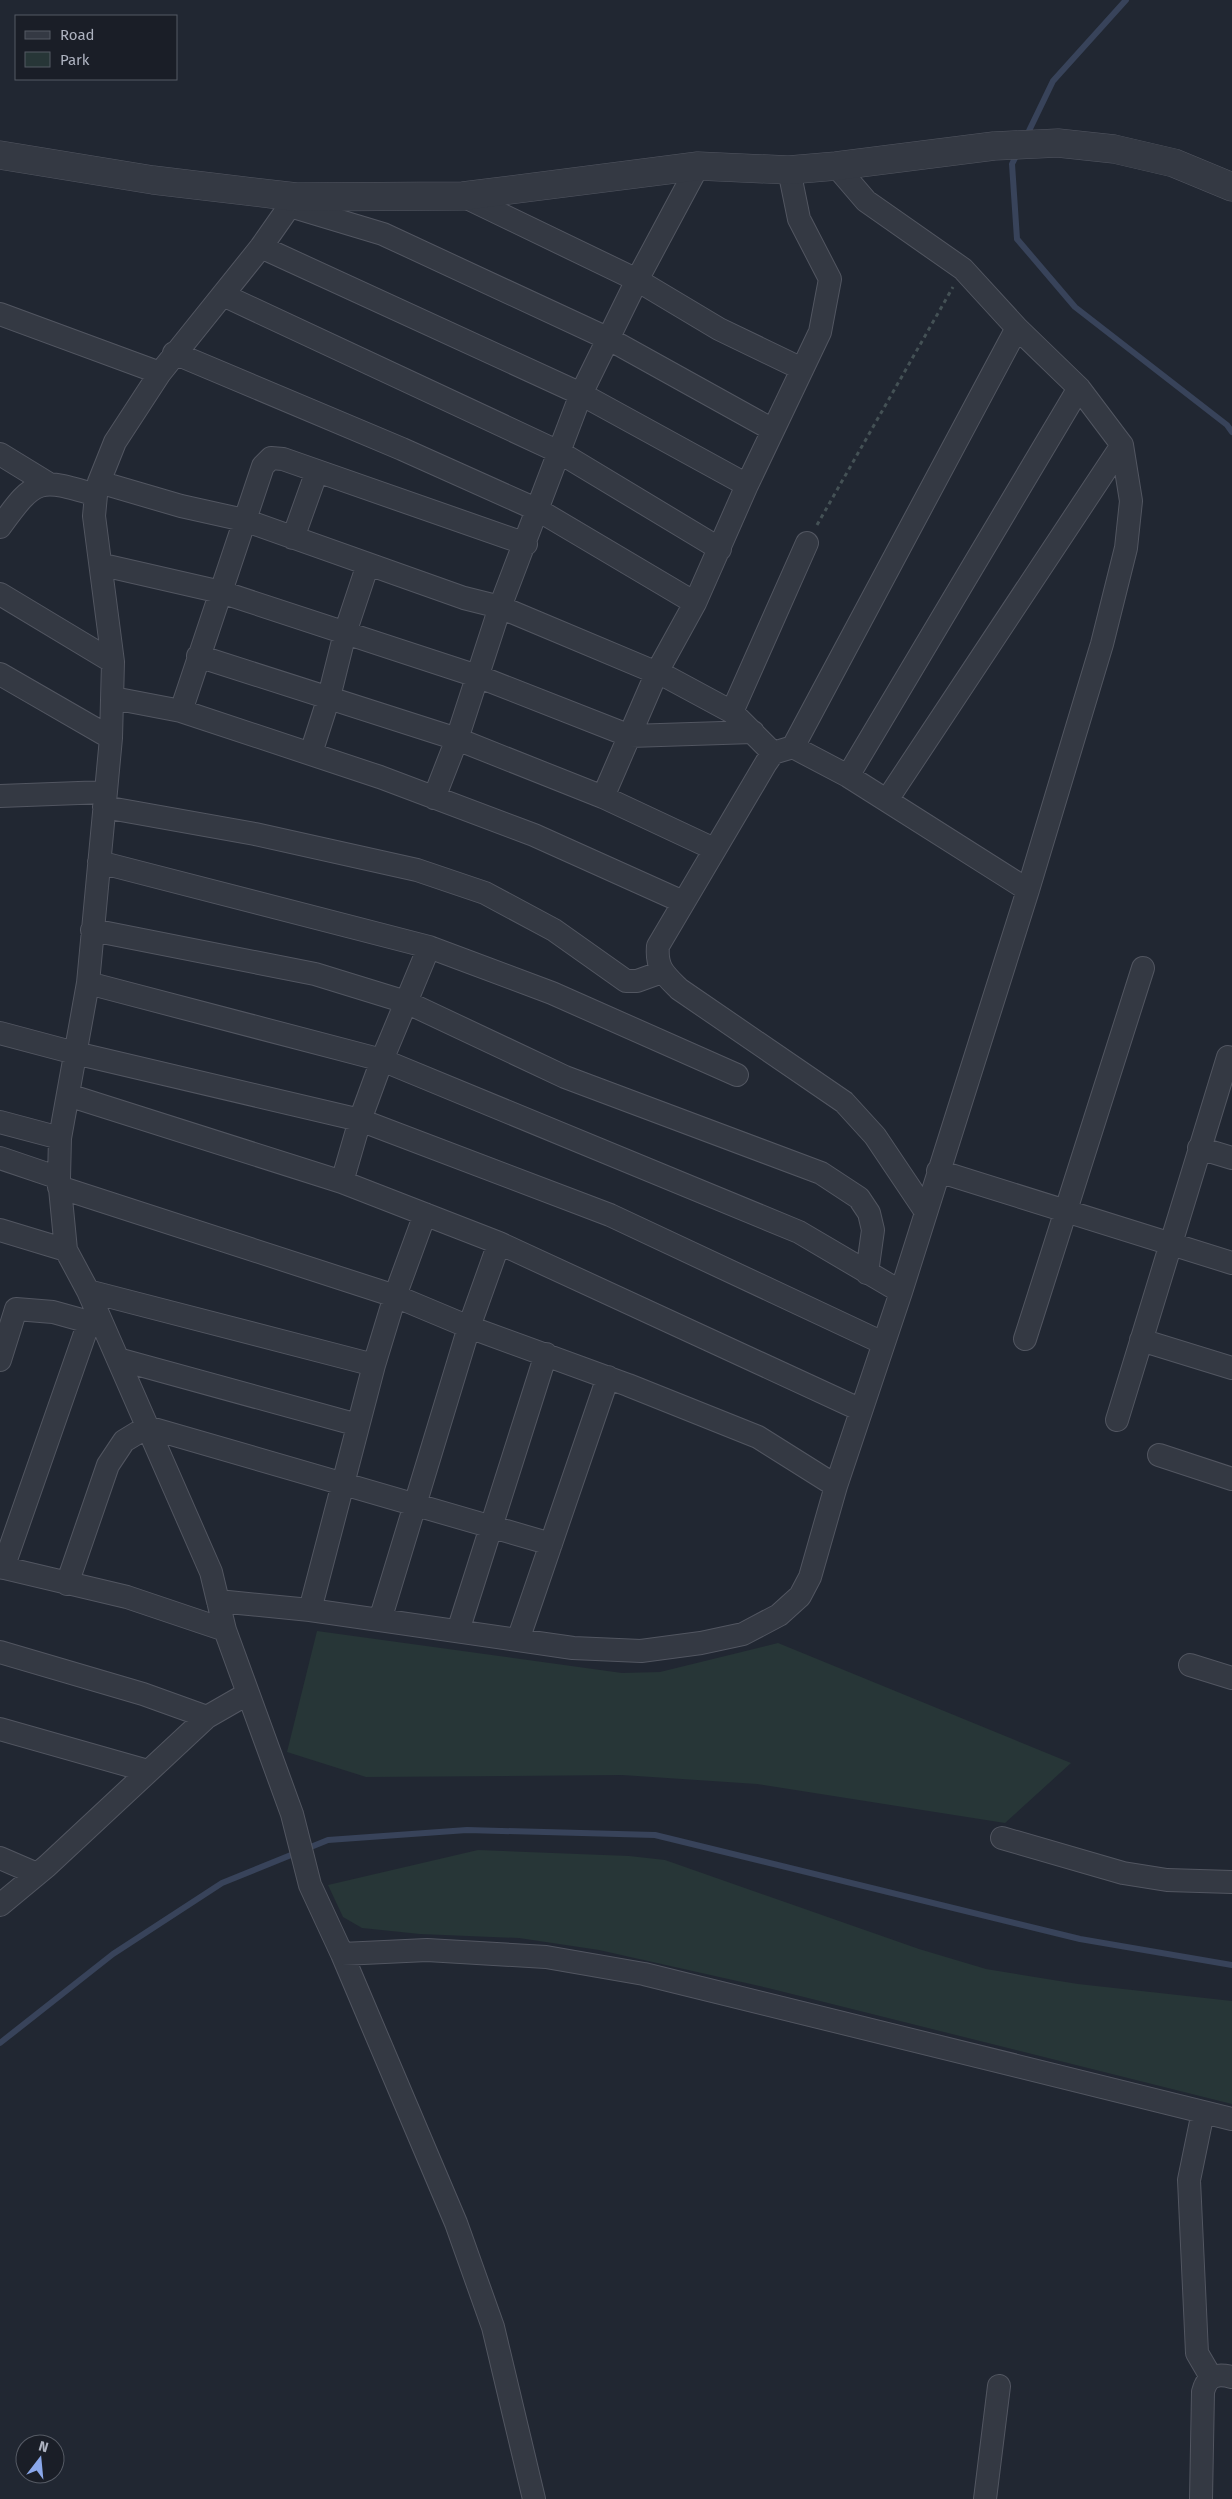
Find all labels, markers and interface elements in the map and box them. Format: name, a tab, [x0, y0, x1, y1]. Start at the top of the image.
legend	[15, 15, 178, 80]
text: Road	[60, 26, 95, 44]
text: Park	[60, 51, 90, 69]
north arrow	[15, 2434, 65, 2484]
text: N	[37, 2438, 50, 2456]

